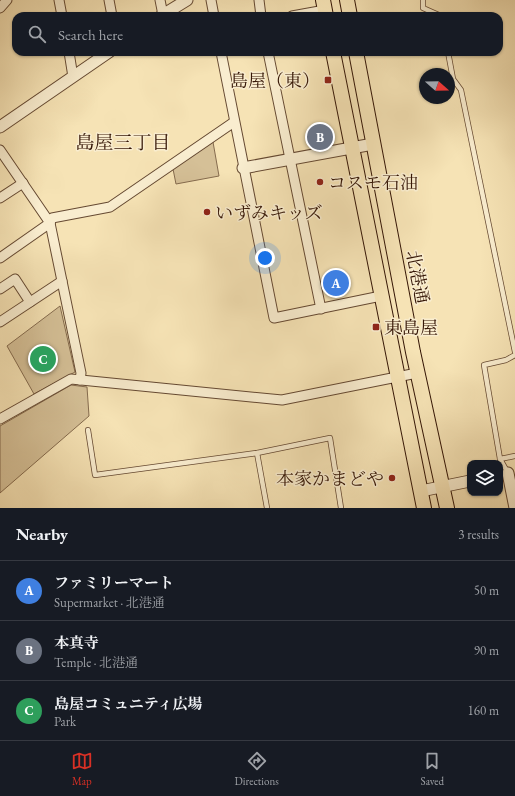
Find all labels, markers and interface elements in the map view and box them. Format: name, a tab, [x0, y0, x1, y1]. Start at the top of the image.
search box	[12, 12, 503, 56]
icon: search	[26, 23, 48, 45]
text: Search here	[58, 25, 123, 44]
north arrow	[419, 68, 455, 104]
place label: 島屋（東）	[230, 69, 320, 92]
marker: 島屋（東）	[323, 75, 333, 85]
pin: B	[307, 122, 333, 152]
district label: 島屋三丁目	[75, 130, 171, 155]
place label: コスモ石油	[328, 171, 418, 194]
marker: コスモ石油	[315, 177, 325, 187]
place label: いずみキッズ	[215, 201, 323, 224]
marker: いずみキッズ	[202, 207, 212, 217]
your location	[255, 248, 275, 268]
street label: 北港通	[402, 248, 434, 306]
pin: A	[323, 268, 349, 298]
place label: 東島屋	[384, 316, 438, 339]
marker: 東島屋	[371, 322, 381, 332]
pin: C	[30, 344, 56, 374]
map controls	[467, 460, 503, 496]
button: layers	[467, 460, 503, 496]
place label: 本家かまどや	[276, 467, 384, 490]
marker: 本家かまどや	[387, 473, 397, 483]
text: Nearby	[16, 523, 68, 545]
text: 3 results	[458, 526, 499, 543]
text: ファミリーマート	[54, 573, 174, 592]
text: A	[24, 582, 34, 599]
text: 50 m	[474, 582, 499, 599]
text: Supermarket · 北港通	[54, 594, 165, 611]
text: 本真寺	[54, 633, 99, 652]
text: B	[25, 642, 33, 659]
text: 90 m	[474, 642, 499, 659]
text: Temple · 北港通	[54, 654, 138, 671]
text: 島屋コミュニティ広場	[54, 694, 203, 713]
text: C	[24, 702, 34, 719]
text: 160 m	[468, 702, 499, 719]
text: Park	[54, 713, 76, 730]
tab: Map	[71, 750, 93, 788]
tab: Directions	[235, 750, 279, 788]
tab: Saved	[421, 750, 444, 788]

